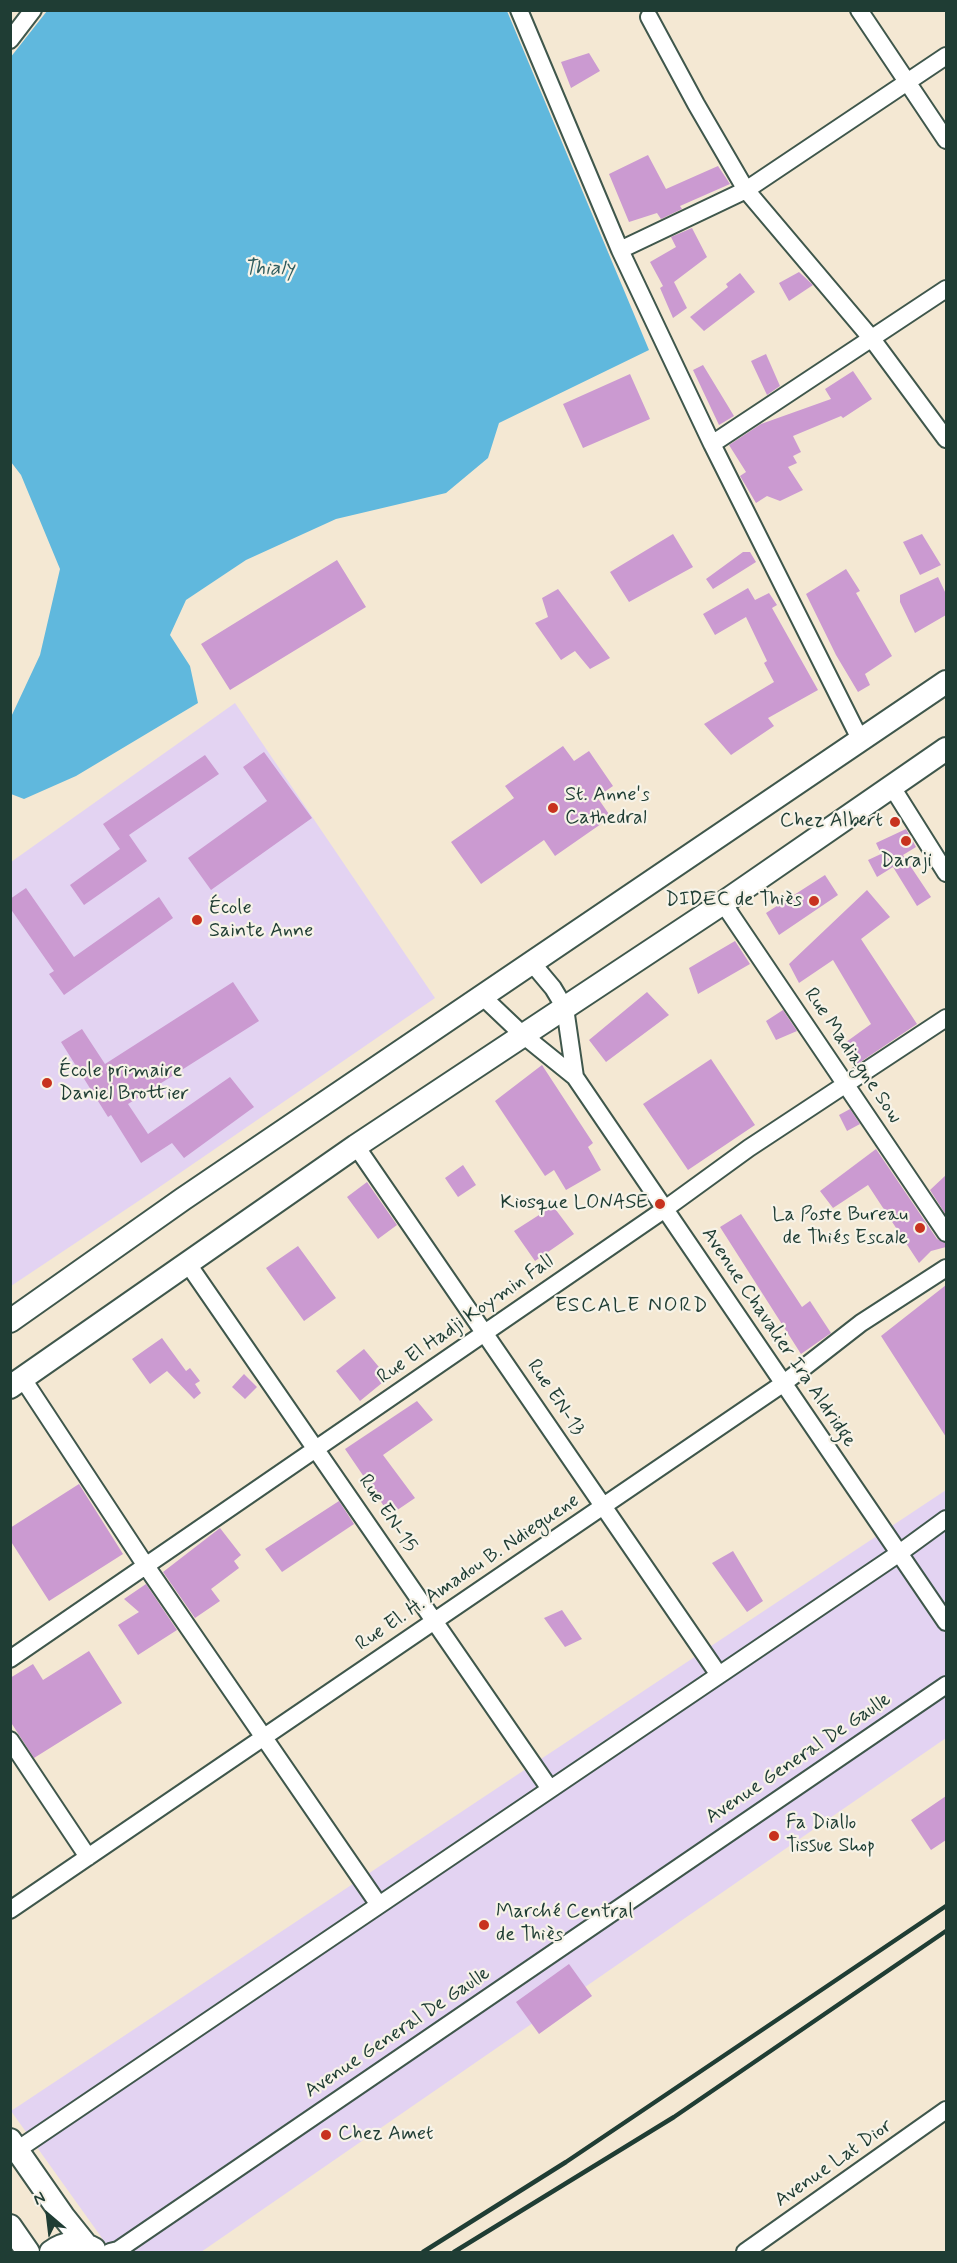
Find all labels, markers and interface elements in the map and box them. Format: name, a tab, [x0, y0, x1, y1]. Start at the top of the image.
water label: Thialy	[244, 257, 294, 283]
place label: St. Anne's Cathedral	[565, 784, 650, 831]
marker: St. Anne's Cathedral	[546, 801, 560, 815]
place label: Chez Albert	[780, 810, 883, 834]
marker: Chez Albert	[888, 815, 902, 829]
marker: Daraji	[899, 834, 913, 848]
place label: Daraji	[880, 850, 932, 874]
place label: DIDEC de Thiès	[665, 889, 802, 913]
marker: DIDEC de Thiès	[807, 894, 821, 908]
place label: École Sainte Anne	[209, 897, 313, 944]
marker: École Sainte Anne	[190, 913, 204, 927]
street label: Rue Madiagne Sow	[798, 984, 906, 1128]
place label: École primaire Daniel Brottier	[59, 1060, 189, 1107]
marker: École primaire Daniel Brottier	[40, 1076, 54, 1090]
place label: Kiosque LONASE	[500, 1192, 648, 1216]
marker: Kiosque LONASE	[653, 1197, 667, 1211]
place label: La Poste Bureau de Thiés Escale	[772, 1204, 908, 1251]
marker: La Poste Bureau de Thiés Escale	[913, 1221, 927, 1235]
street label: Avenue Chavalier Ira Aldridge	[695, 1223, 861, 1453]
street label: Rue El Hadji Koymin Fall	[373, 1250, 559, 1390]
district label: ESCALE NORD	[557, 1294, 707, 1320]
street label: Rue EN-13	[521, 1355, 589, 1441]
street label: Rue EN-15	[352, 1471, 422, 1557]
street label: Rue El. H. Amadou B. Ndieguene	[352, 1489, 584, 1657]
street label: Avenue General De Gaulle	[702, 1688, 896, 1830]
place label: Fa Diallo Tissue Shop	[786, 1812, 875, 1859]
marker: Fa Diallo Tissue Shop	[767, 1829, 781, 1843]
place label: Marché Central de Thiès	[496, 1901, 633, 1948]
marker: Marché Central de Thiès	[477, 1918, 491, 1932]
street label: Avenue General De Gaulle	[301, 1962, 495, 2104]
street label: Avenue Lat Dior	[771, 2115, 897, 2213]
place label: Chez Amet	[338, 2123, 434, 2147]
marker: Chez Amet	[319, 2128, 333, 2142]
north arrow	[18, 2185, 78, 2245]
text: N	[30, 2187, 49, 2210]

